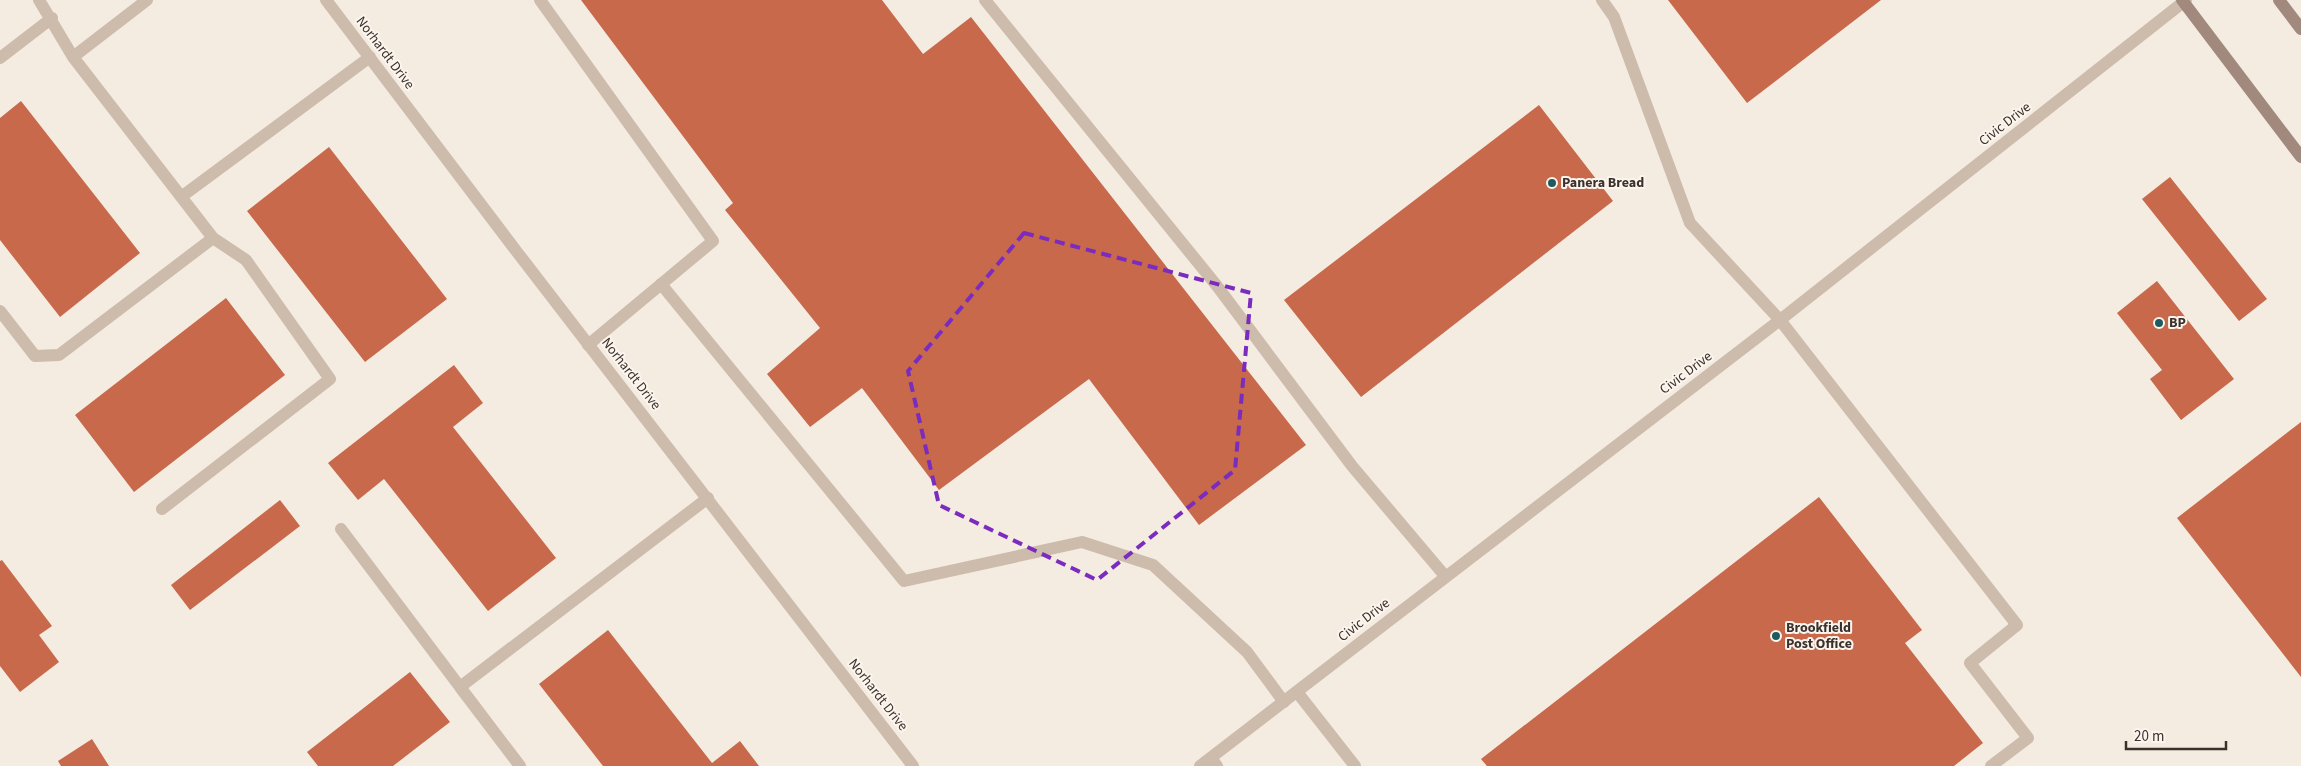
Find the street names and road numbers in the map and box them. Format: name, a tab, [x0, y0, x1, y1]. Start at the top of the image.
street label: Norhardt Drive	[351, 12, 419, 94]
street label: Civic Drive	[1975, 97, 2035, 151]
street label: Norhardt Drive	[596, 334, 666, 414]
street label: Civic Drive	[1656, 347, 1716, 399]
street label: Civic Drive	[1334, 593, 1394, 647]
street label: Norhardt Drive	[843, 655, 913, 735]

